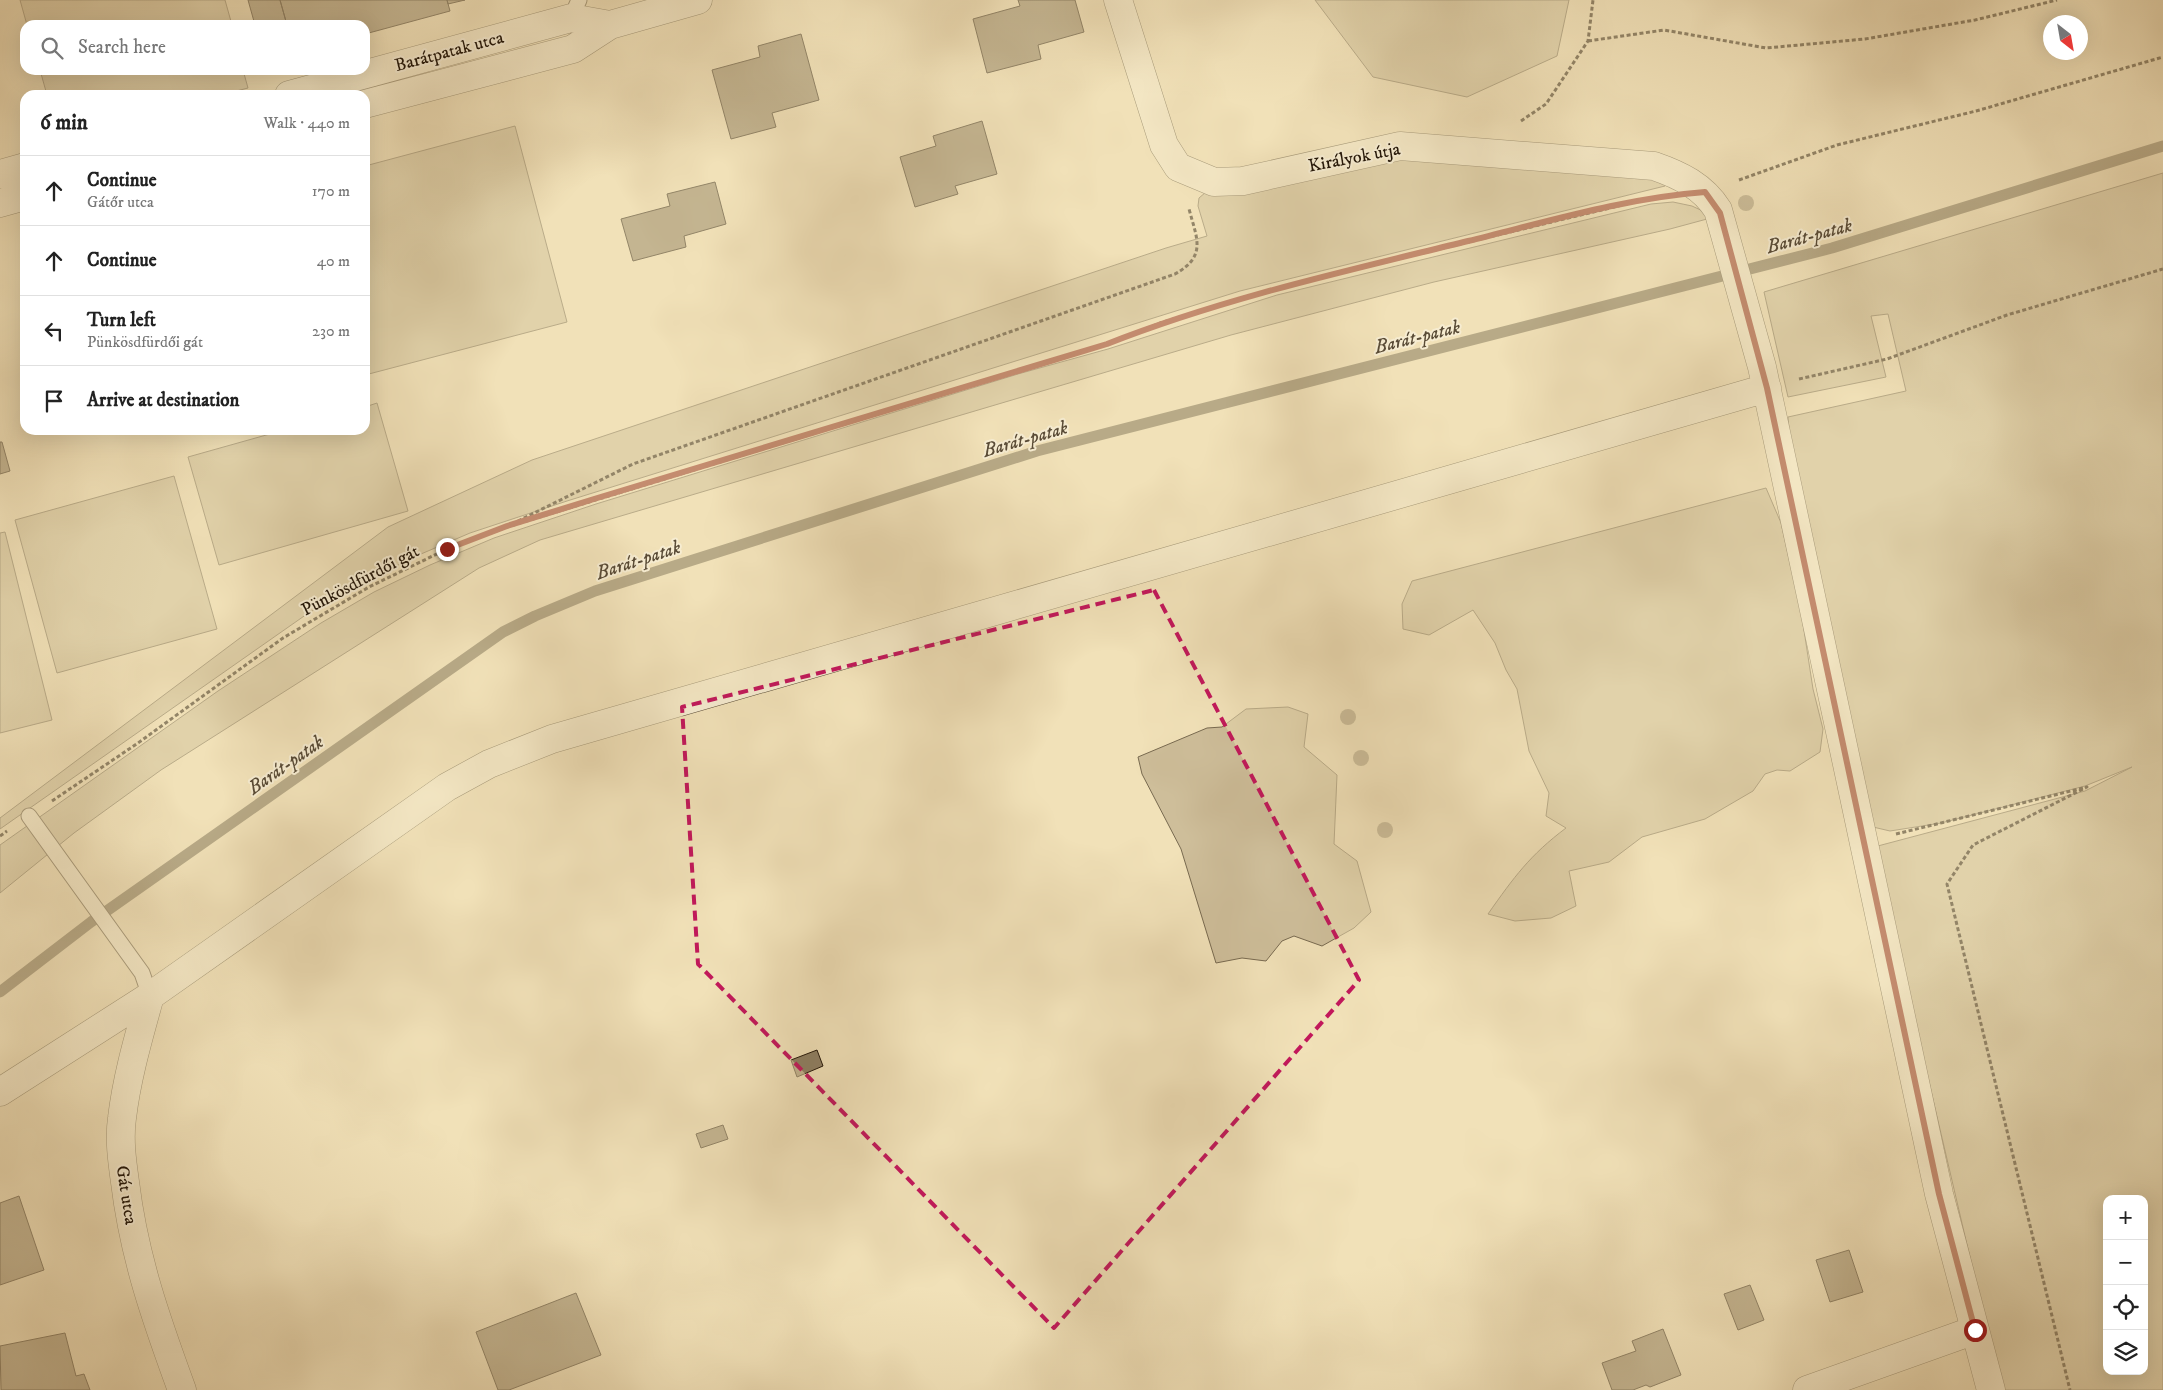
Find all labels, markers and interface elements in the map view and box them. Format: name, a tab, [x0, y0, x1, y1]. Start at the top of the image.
north arrow	[2043, 15, 2088, 60]
search box	[20, 20, 370, 75]
street label: Barátpatak utca	[392, 27, 506, 77]
icon: search	[38, 34, 66, 62]
text: Search here	[78, 36, 166, 59]
text: 6 min	[40, 110, 88, 136]
text: Walk · 440 m	[264, 113, 350, 133]
street label: Királyok útja	[1306, 138, 1402, 178]
text: Continue	[87, 169, 157, 192]
icon: ahead	[40, 177, 68, 205]
text: 170 m	[312, 181, 350, 201]
text: Gátőr utca	[87, 192, 154, 212]
water label: Barát-patak	[1763, 214, 1855, 260]
icon: ahead	[40, 247, 68, 275]
text: Continue	[87, 249, 157, 272]
text: 40 m	[317, 251, 350, 271]
text: Turn left	[87, 309, 156, 332]
water label: Barát-patak	[1371, 316, 1463, 360]
icon: left	[40, 317, 68, 345]
text: 230 m	[312, 321, 350, 341]
text: Pünkösdfürdői gát	[87, 332, 203, 352]
icon: arrive	[40, 387, 68, 415]
text: Arrive at destination	[87, 389, 239, 412]
water label: Barát-patak	[979, 416, 1071, 464]
water label: Barát-patak	[592, 536, 684, 586]
route end	[436, 538, 459, 561]
street label: Pünkösdfürdői gát	[298, 540, 423, 621]
water label: Barát-patak	[243, 731, 329, 801]
street label: Gát utca	[110, 1164, 142, 1227]
map controls	[2103, 1195, 2148, 1375]
button: +	[2103, 1195, 2148, 1240]
button: −	[2103, 1240, 2148, 1285]
button: locate	[2103, 1285, 2148, 1330]
route start	[1964, 1319, 1987, 1342]
button: layers	[2103, 1330, 2148, 1375]

